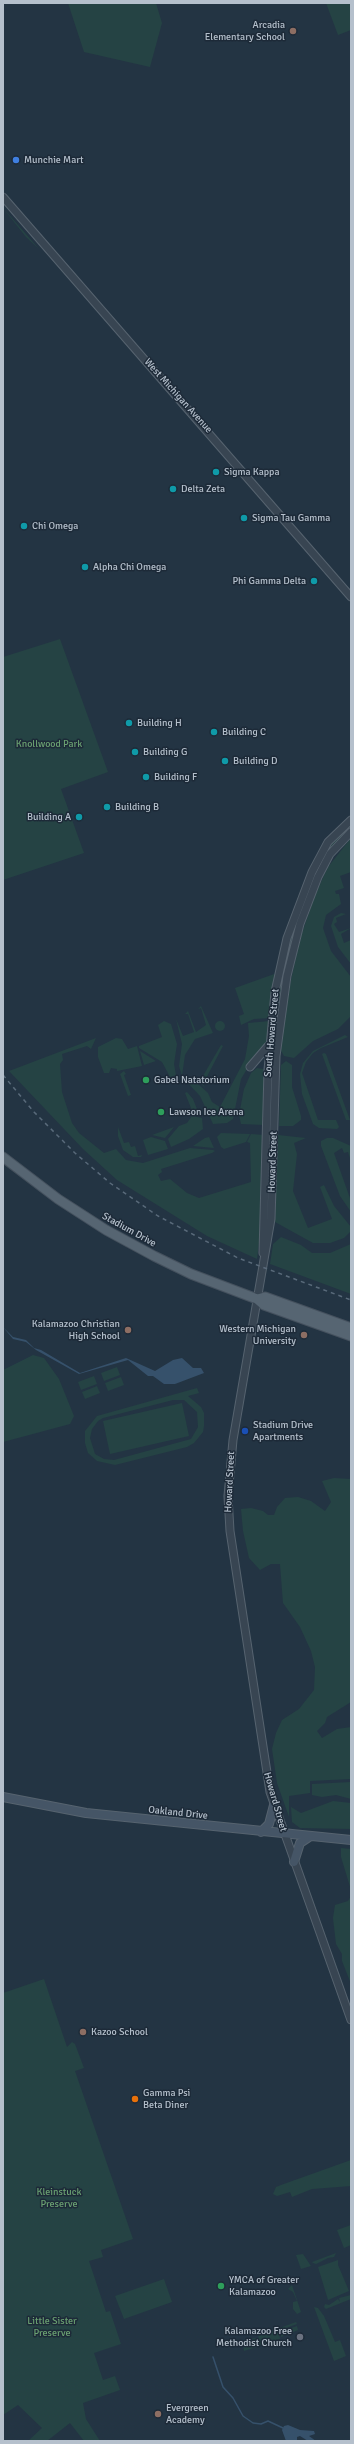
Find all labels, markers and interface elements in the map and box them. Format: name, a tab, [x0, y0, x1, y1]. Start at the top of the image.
place label: Arcadia Elementary School	[205, 19, 285, 42]
marker: Arcadia Elementary School	[288, 26, 298, 36]
place label: Munchie Mart	[24, 154, 84, 166]
marker: Munchie Mart	[11, 155, 21, 165]
street label: West Michigan Avenue	[141, 356, 215, 436]
place label: Sigma Kappa	[224, 466, 279, 478]
marker: Sigma Kappa	[211, 467, 221, 477]
place label: Delta Zeta	[181, 483, 225, 495]
marker: Delta Zeta	[168, 484, 178, 494]
place label: Sigma Tau Gamma	[252, 512, 330, 524]
marker: Sigma Tau Gamma	[239, 513, 249, 523]
place label: Chi Omega	[32, 520, 78, 532]
marker: Chi Omega	[19, 521, 29, 531]
place label: Alpha Chi Omega	[93, 561, 166, 573]
marker: Alpha Chi Omega	[80, 562, 90, 572]
place label: Phi Gamma Delta	[232, 575, 306, 587]
marker: Phi Gamma Delta	[309, 576, 319, 586]
place label: Building H	[137, 717, 182, 729]
marker: Building H	[124, 718, 134, 728]
place label: Building C	[222, 726, 266, 738]
marker: Building C	[209, 727, 219, 737]
park label: Knollwood Park	[16, 738, 82, 750]
place label: Building G	[143, 746, 187, 758]
marker: Building G	[130, 747, 140, 757]
place label: Building D	[233, 755, 277, 767]
marker: Building D	[220, 756, 230, 766]
place label: Building F	[154, 771, 197, 783]
marker: Building F	[141, 772, 151, 782]
place label: Building B	[115, 801, 159, 813]
marker: Building B	[102, 802, 112, 812]
place label: Building A	[27, 811, 71, 823]
marker: Building A	[74, 812, 84, 822]
street label: South Howard Street	[262, 988, 282, 1078]
place label: Gabel Natatorium	[154, 1074, 230, 1086]
marker: Gabel Natatorium	[141, 1075, 151, 1085]
place label: Lawson Ice Arena	[169, 1106, 243, 1118]
marker: Lawson Ice Arena	[156, 1107, 166, 1117]
street label: Howard Street	[266, 1131, 280, 1193]
street label: Stadium Drive	[100, 1210, 158, 1250]
place label: Kalamazoo Christian High School	[32, 1318, 120, 1342]
place label: Western Michigan University	[219, 1323, 296, 1346]
marker: Kalamazoo Christian High School	[123, 1325, 133, 1335]
marker: Western Michigan University	[299, 1330, 309, 1340]
place label: Stadium Drive Apartments	[253, 1419, 313, 1442]
marker: Stadium Drive Apartments	[240, 1426, 250, 1436]
street label: Howard Street	[222, 1451, 238, 1513]
street label: Howard Street	[261, 1771, 289, 1833]
street label: Oakland Drive	[148, 1804, 208, 1822]
place label: Kazoo School	[91, 2026, 148, 2038]
marker: Kazoo School	[78, 2027, 88, 2037]
place label: Gamma Psi Beta Diner	[143, 2087, 190, 2110]
marker: Gamma Psi Beta Diner	[130, 2094, 140, 2104]
park label: Kleinstuck Preserve	[36, 2186, 82, 2210]
place label: YMCA of Greater Kalamazoo	[229, 2274, 299, 2298]
marker: YMCA of Greater Kalamazoo	[216, 2281, 226, 2291]
park label: Little Sister Preserve	[27, 2315, 77, 2338]
place label: Kalamazoo Free Methodist Church	[216, 2325, 292, 2348]
marker: Kalamazoo Free Methodist Church	[295, 2332, 305, 2342]
place label: Evergreen Academy	[166, 2402, 209, 2426]
marker: Evergreen Academy	[153, 2409, 163, 2419]

